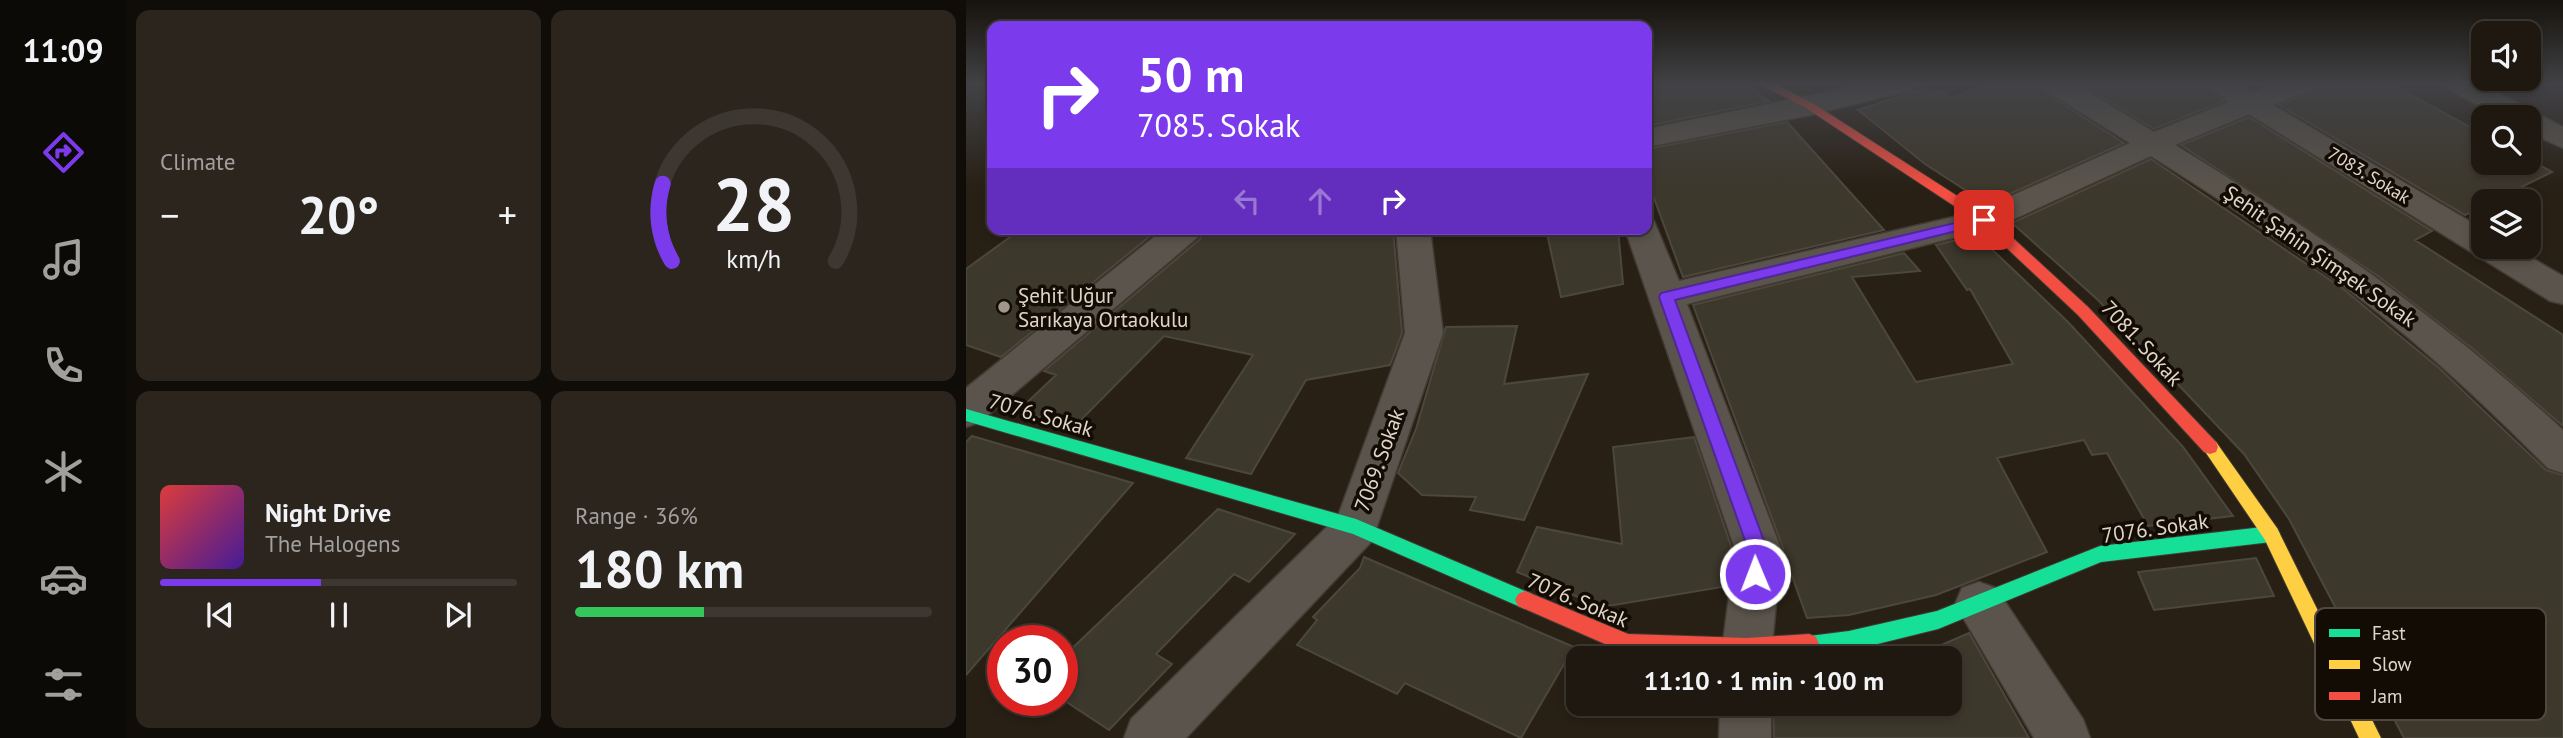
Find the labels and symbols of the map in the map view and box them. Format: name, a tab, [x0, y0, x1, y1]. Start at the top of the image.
street label: 7083. Sokak	[2324, 141, 2415, 209]
street label: Şehit Şahin Şimşek Sokak	[2219, 179, 2421, 333]
pin	[1954, 190, 2014, 250]
place label: Şehit Uğur Sarıkaya Ortaokulu	[1018, 282, 1188, 333]
street label: 7081. Sokak	[2096, 295, 2188, 391]
marker: Şehit Uğur Sarıkaya Ortaokulu	[996, 299, 1012, 315]
street label: 7076. Sokak	[986, 387, 1096, 443]
street label: 7069. Sokak	[1348, 405, 1410, 515]
street label: 7076. Sokak	[2100, 507, 2210, 549]
position arrow	[1718, 537, 1792, 611]
street label: 7076. Sokak	[1523, 567, 1633, 633]
legend	[2315, 608, 2546, 720]
text: Fast	[2372, 621, 2406, 645]
speed limit sign: 30	[987, 625, 1078, 716]
text: Slow	[2372, 652, 2412, 676]
text: Jam	[2371, 684, 2402, 708]

